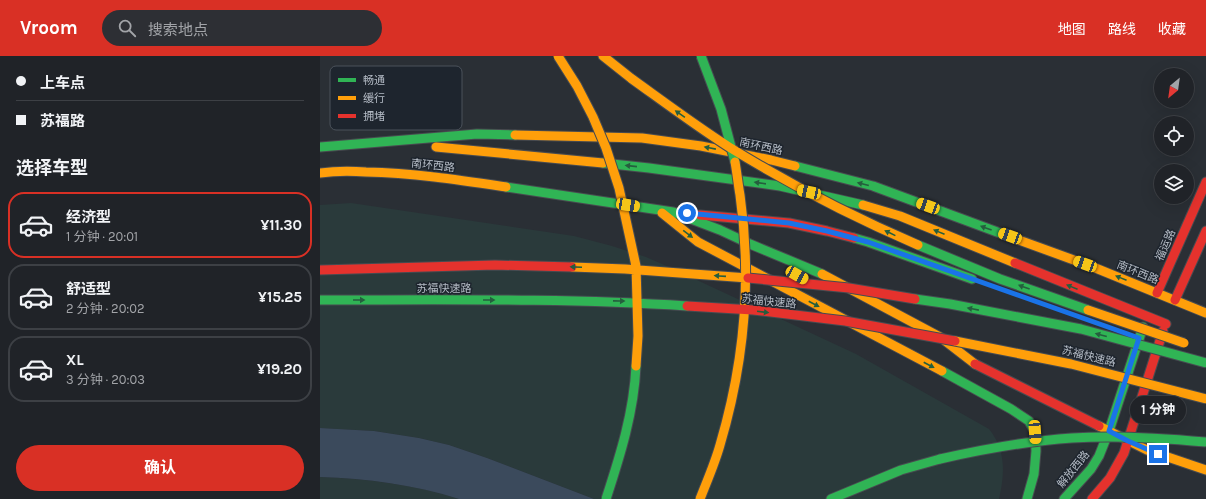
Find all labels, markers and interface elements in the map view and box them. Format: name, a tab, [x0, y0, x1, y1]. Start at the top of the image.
search box	[102, 10, 382, 46]
text: Vroom	[20, 17, 78, 39]
icon: search	[116, 17, 138, 39]
text: 搜索地点	[148, 21, 208, 39]
text: 地图	[1058, 21, 1086, 38]
text: 路线	[1108, 21, 1136, 38]
text: 收藏	[1158, 21, 1186, 38]
legend	[330, 66, 462, 130]
north arrow	[1154, 68, 1194, 108]
map controls	[1154, 68, 1194, 204]
text: 上车点	[40, 74, 85, 92]
text: 畅通	[363, 74, 385, 87]
text: 缓行	[363, 92, 385, 105]
text: 拥堵	[363, 110, 385, 123]
one-way arrow	[675, 110, 685, 118]
text: 苏福路	[40, 112, 85, 130]
button: locate	[1154, 116, 1194, 156]
street label: 南环西路	[738, 136, 784, 157]
one-way arrow	[703, 145, 716, 151]
text: 选择车型	[16, 157, 88, 179]
street label: 南环西路	[410, 157, 456, 174]
one-way arrow	[625, 163, 637, 169]
button: layers	[1154, 164, 1194, 204]
one-way arrow	[754, 180, 766, 186]
one-way arrow	[857, 180, 870, 186]
car	[796, 184, 822, 200]
car	[915, 196, 941, 216]
car	[615, 197, 641, 213]
route start	[678, 204, 696, 222]
icon: car	[18, 207, 54, 243]
text: 经济型	[66, 208, 111, 226]
text: ¥11.30	[260, 216, 302, 234]
one-way arrow	[979, 224, 991, 230]
car	[997, 226, 1023, 246]
street label: 福运路	[1153, 227, 1178, 263]
text: 1 分钟 · 20:01	[66, 229, 138, 244]
one-way arrow	[932, 229, 944, 235]
one-way arrow	[682, 230, 693, 239]
one-way arrow	[885, 230, 896, 236]
car	[1072, 254, 1098, 274]
street label: 南环西路	[1115, 258, 1161, 287]
one-way arrow	[569, 264, 582, 270]
car	[784, 264, 810, 286]
one-way arrow	[714, 272, 726, 279]
one-way arrow	[1114, 275, 1126, 281]
icon: car	[18, 279, 54, 315]
text: 舒适型	[66, 280, 111, 298]
street label: 苏福快速路	[417, 282, 472, 295]
one-way arrow	[1066, 283, 1078, 289]
one-way arrow	[1017, 284, 1029, 290]
text: ¥15.25	[258, 288, 302, 306]
street label: 苏福快速路	[741, 292, 797, 311]
one-way arrow	[353, 297, 366, 303]
one-way arrow	[483, 297, 496, 303]
one-way arrow	[613, 298, 625, 305]
text: 2 分钟 · 20:02	[66, 301, 145, 316]
one-way arrow	[808, 301, 819, 308]
one-way arrow	[967, 305, 980, 311]
one-way arrow	[757, 308, 769, 315]
one-way arrow	[1095, 331, 1107, 337]
street label: 苏福快速路	[1061, 344, 1117, 369]
icon: car	[18, 351, 54, 387]
text: XL	[66, 351, 84, 369]
text: ¥19.20	[257, 360, 302, 378]
one-way arrow	[923, 362, 935, 368]
text: 3 分钟 · 20:03	[66, 372, 145, 387]
callout: 1 分钟	[1130, 396, 1186, 424]
text: 1 分钟	[1141, 402, 1175, 417]
car	[1028, 420, 1042, 444]
button: 确认	[16, 445, 304, 491]
route end	[1149, 445, 1167, 463]
street label: 解放西路	[1054, 448, 1092, 491]

